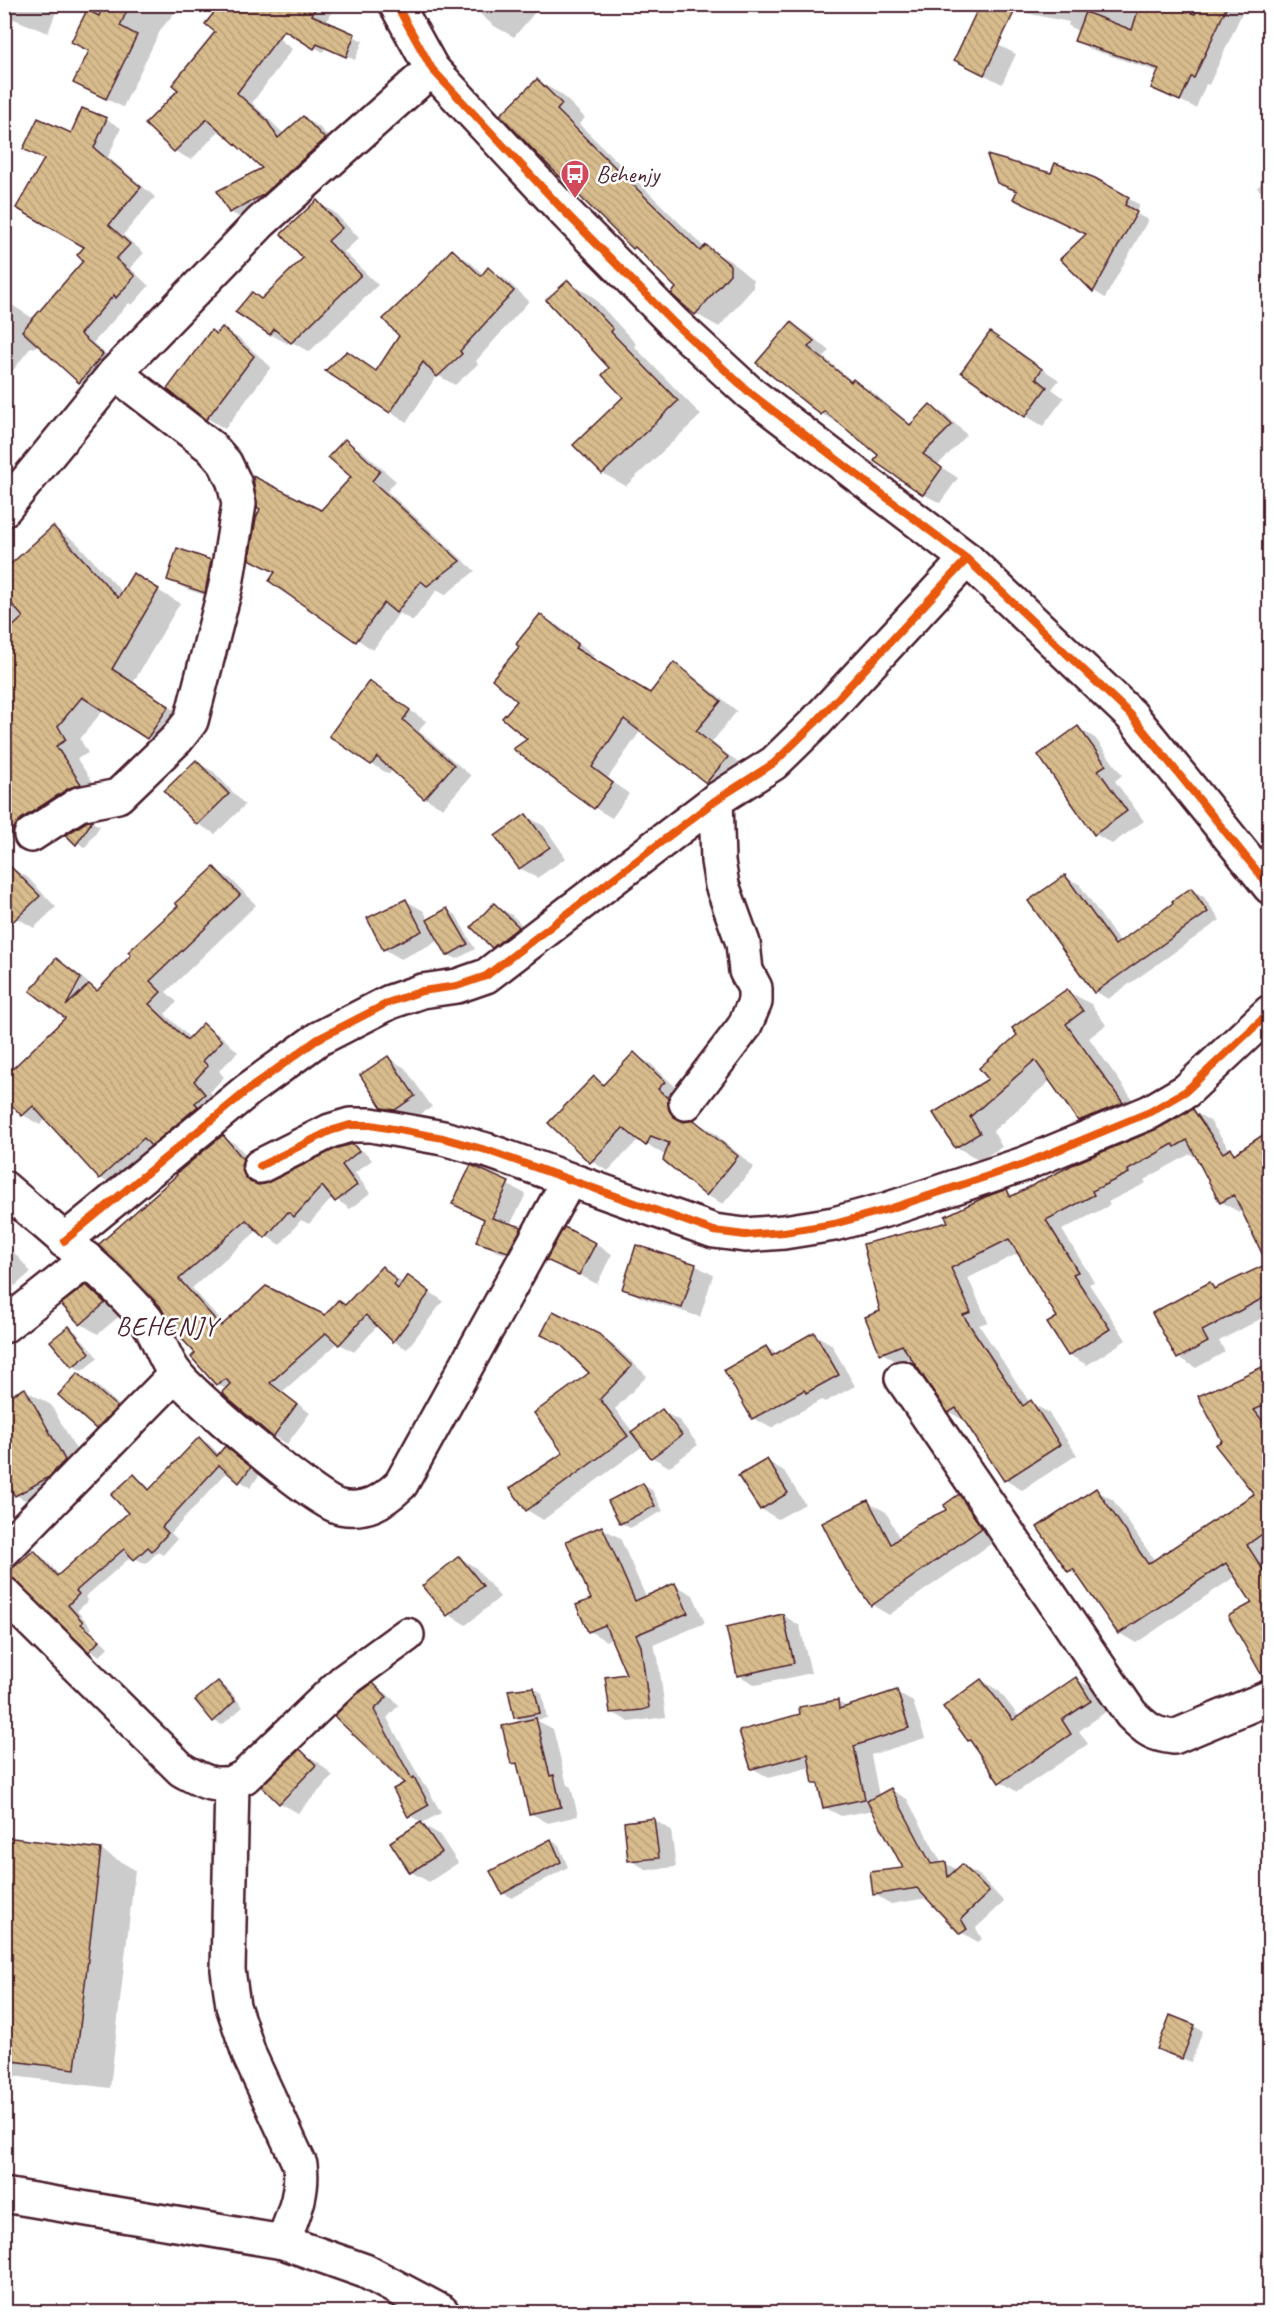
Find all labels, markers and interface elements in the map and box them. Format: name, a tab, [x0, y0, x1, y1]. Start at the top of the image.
bus stop icon: Behenjy	[559, 158, 591, 200]
place label: Behenjy	[596, 159, 661, 189]
district label: BEHENJY	[116, 1310, 222, 1343]

